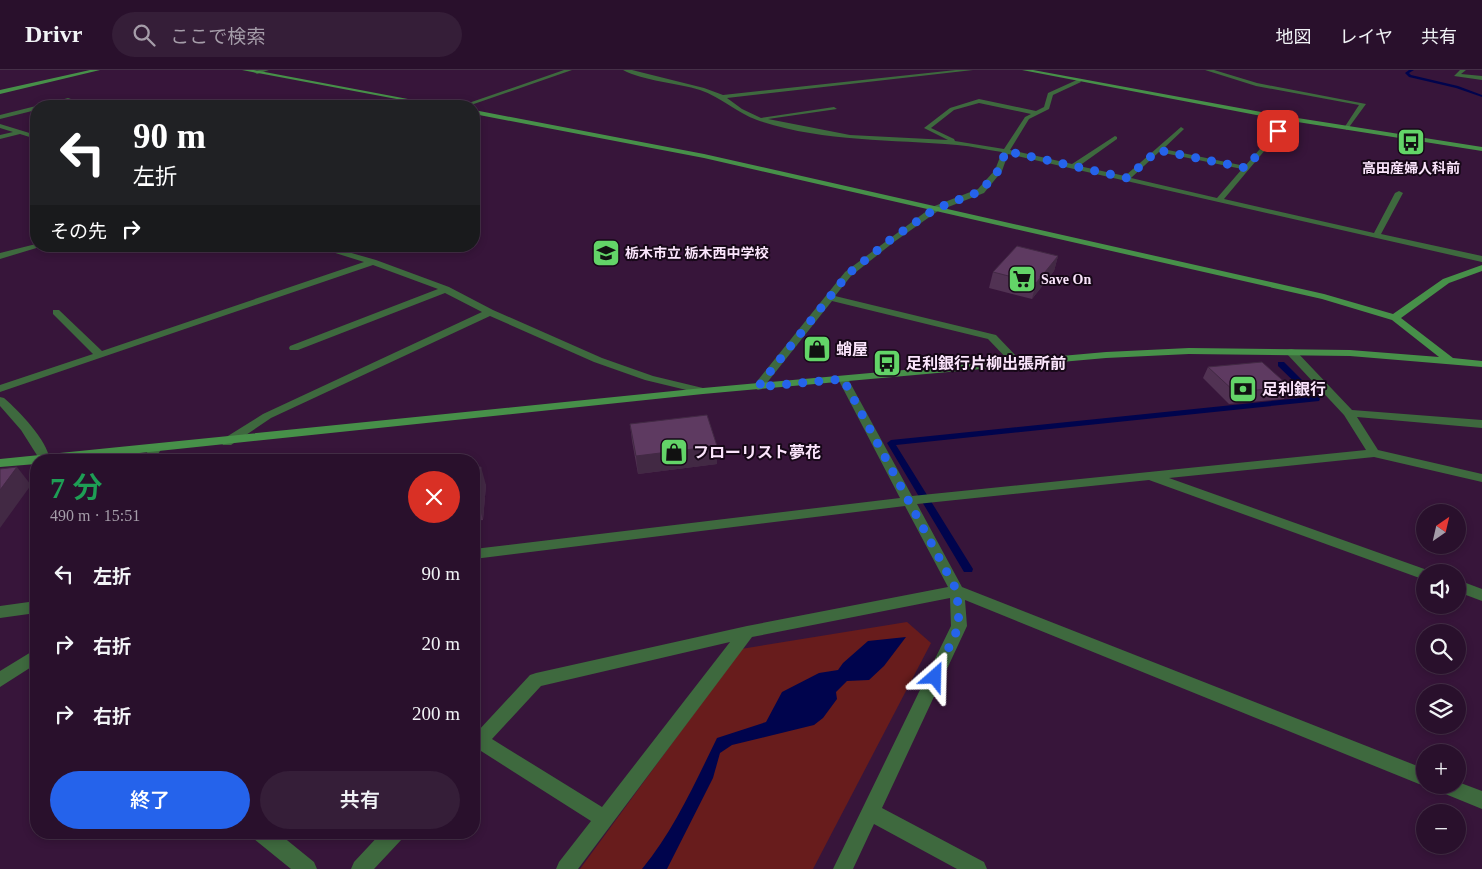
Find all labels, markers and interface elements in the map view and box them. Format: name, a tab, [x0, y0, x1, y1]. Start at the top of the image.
search box	[112, 12, 462, 57]
text: Drivr	[25, 21, 82, 47]
icon: search	[130, 21, 158, 49]
text: ここで検索	[170, 26, 265, 47]
text: 地図	[1276, 27, 1312, 47]
text: レイヤ	[1340, 27, 1393, 47]
text: 共有	[1421, 27, 1457, 47]
pin	[1257, 110, 1299, 152]
text: 90 m	[133, 117, 206, 156]
icon: arrive	[1264, 117, 1292, 145]
icon: left	[50, 120, 115, 185]
bus stop icon: 高田産婦人科前	[1396, 127, 1426, 157]
place label: 高田産婦人科前	[1362, 160, 1460, 176]
text: 左折	[133, 164, 177, 189]
icon: right	[117, 215, 145, 243]
text: その先	[50, 221, 107, 242]
school or university icon: 栃木市立 栃木西中学校	[591, 238, 621, 268]
place label: 栃木市立 栃木西中学校	[625, 246, 769, 261]
supermarket icon: Save On	[1007, 264, 1037, 294]
place label: Save On	[1041, 272, 1091, 287]
shop icon: 蛸屋	[802, 334, 832, 364]
place label: 蛸屋	[836, 341, 868, 358]
bus stop icon: 足利銀行片柳出張所前	[872, 348, 902, 378]
place label: 足利銀行片柳出張所前	[906, 355, 1066, 372]
bank icon: 足利銀行	[1228, 374, 1258, 404]
place label: 足利銀行	[1262, 381, 1326, 398]
shop icon: フローリスト夢花	[659, 437, 689, 467]
place label: フローリスト夢花	[693, 444, 821, 461]
text: 7 分	[50, 471, 103, 504]
button: close	[408, 471, 460, 523]
north arrow	[1416, 504, 1466, 554]
map controls	[1416, 504, 1466, 854]
text: 490 m · 15:51	[50, 507, 140, 524]
icon: left	[50, 560, 78, 588]
text: 90 m	[421, 563, 460, 584]
button: sound	[1416, 564, 1466, 614]
text: 左折	[93, 566, 131, 587]
button: search	[1416, 624, 1466, 674]
icon: right	[50, 630, 78, 658]
text: 20 m	[421, 633, 460, 654]
text: 右折	[93, 636, 131, 657]
position arrow	[908, 650, 960, 702]
button: layers	[1416, 684, 1466, 734]
icon: right	[50, 700, 78, 728]
text: 200 m	[412, 703, 460, 724]
text: 右折	[93, 706, 131, 727]
button: +	[1416, 744, 1466, 794]
button: 終了	[50, 771, 250, 829]
button: 共有	[260, 771, 460, 829]
button: −	[1416, 804, 1466, 854]

